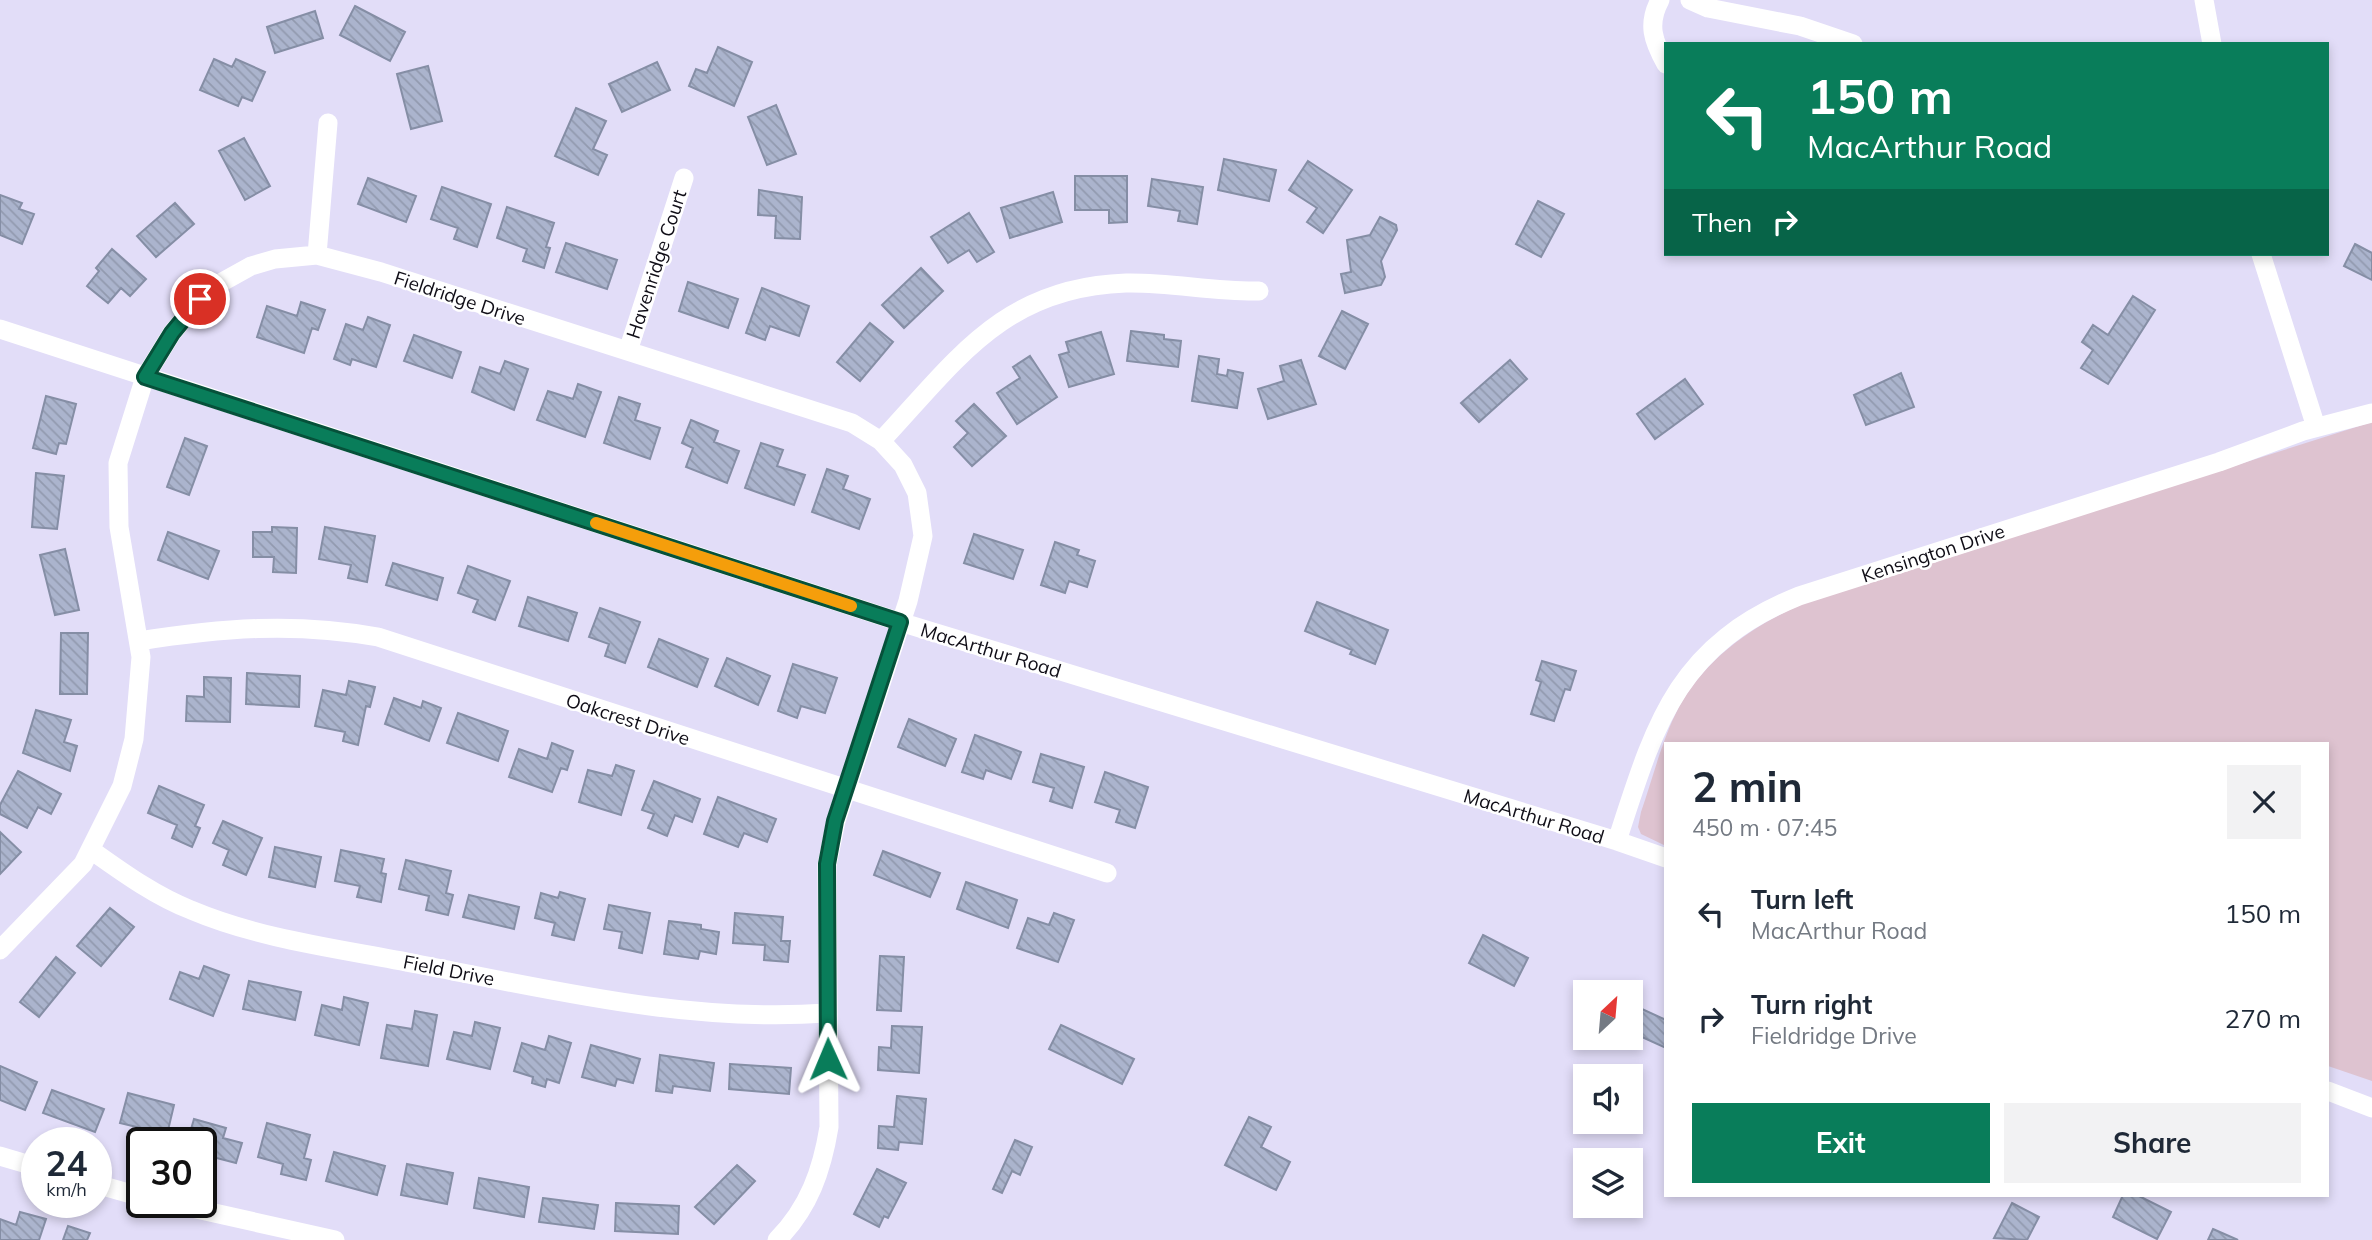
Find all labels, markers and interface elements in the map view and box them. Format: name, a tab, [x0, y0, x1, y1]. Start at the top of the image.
text: 150 m	[1807, 65, 1953, 126]
icon: left	[1692, 70, 1783, 161]
text: MacArthur Road	[1807, 126, 2052, 166]
street label: Havenridge Court	[621, 186, 691, 341]
icon: right	[1766, 203, 1804, 241]
text: Then	[1692, 206, 1752, 239]
street label: Fieldridge Drive	[391, 265, 529, 331]
pin	[170, 269, 230, 329]
icon: arrive	[181, 280, 219, 318]
street label: Kensington Drive	[1858, 519, 2008, 587]
street label: MacArthur Road	[918, 617, 1064, 683]
street label: Oakcrest Drive	[563, 688, 693, 750]
text: 2 min	[1692, 760, 1803, 813]
button: close	[2227, 765, 2301, 839]
street label: MacArthur Road	[1461, 783, 1607, 849]
text: 450 m · 07:45	[1692, 813, 1837, 842]
text: Turn left	[1751, 883, 1853, 916]
icon: left	[1692, 895, 1730, 933]
text: 150 m	[2225, 897, 2301, 930]
text: MacArthur Road	[1751, 916, 1927, 945]
street label: Field Drive	[401, 949, 497, 991]
north arrow	[1573, 980, 1643, 1050]
map controls	[1573, 980, 1643, 1218]
text: Turn right	[1751, 988, 1872, 1021]
icon: right	[1692, 1000, 1730, 1038]
text: 270 m	[2225, 1002, 2301, 1035]
text: Fieldridge Drive	[1751, 1021, 1917, 1050]
position arrow	[791, 1022, 865, 1096]
button: sound	[1573, 1064, 1643, 1134]
button: Exit	[1692, 1103, 1990, 1183]
button: Share	[2004, 1103, 2301, 1183]
speed limit sign: 30	[126, 1127, 217, 1218]
text: 24	[45, 1141, 88, 1185]
button: layers	[1573, 1148, 1643, 1218]
text: km/h	[46, 1178, 87, 1201]

